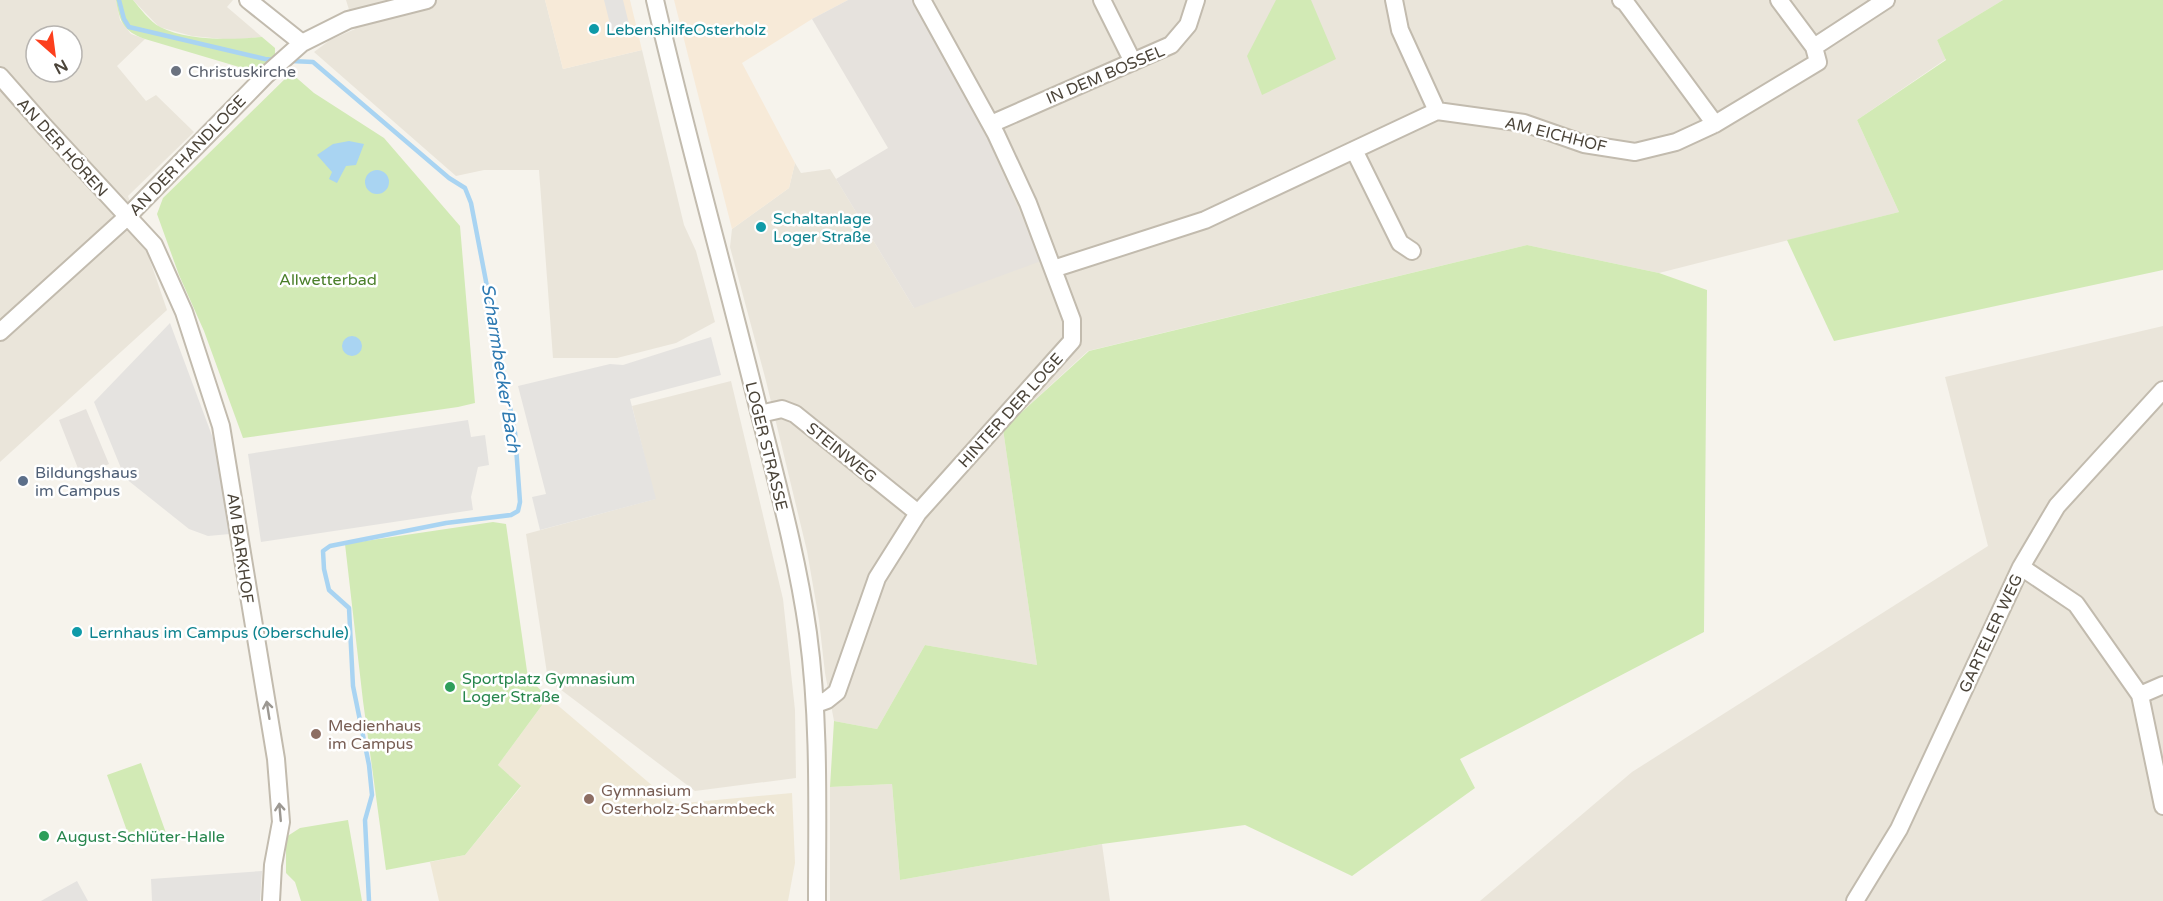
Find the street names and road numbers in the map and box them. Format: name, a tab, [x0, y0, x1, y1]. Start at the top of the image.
street label: IN DEM BOSSEL	[1043, 41, 1168, 109]
street label: AN DER HANDLOGE	[125, 91, 251, 220]
street label: AN DER HÖREN	[13, 94, 112, 201]
street label: AM EICHHOF	[1503, 113, 1609, 157]
street label: HINTER DER LOGE	[954, 349, 1067, 472]
street label: LOGER STRASSE	[740, 380, 792, 513]
street label: STEINWEG	[802, 418, 881, 487]
street label: AM BARKHOF	[222, 492, 258, 605]
street label: GARTELER WEG	[1955, 571, 2027, 696]

